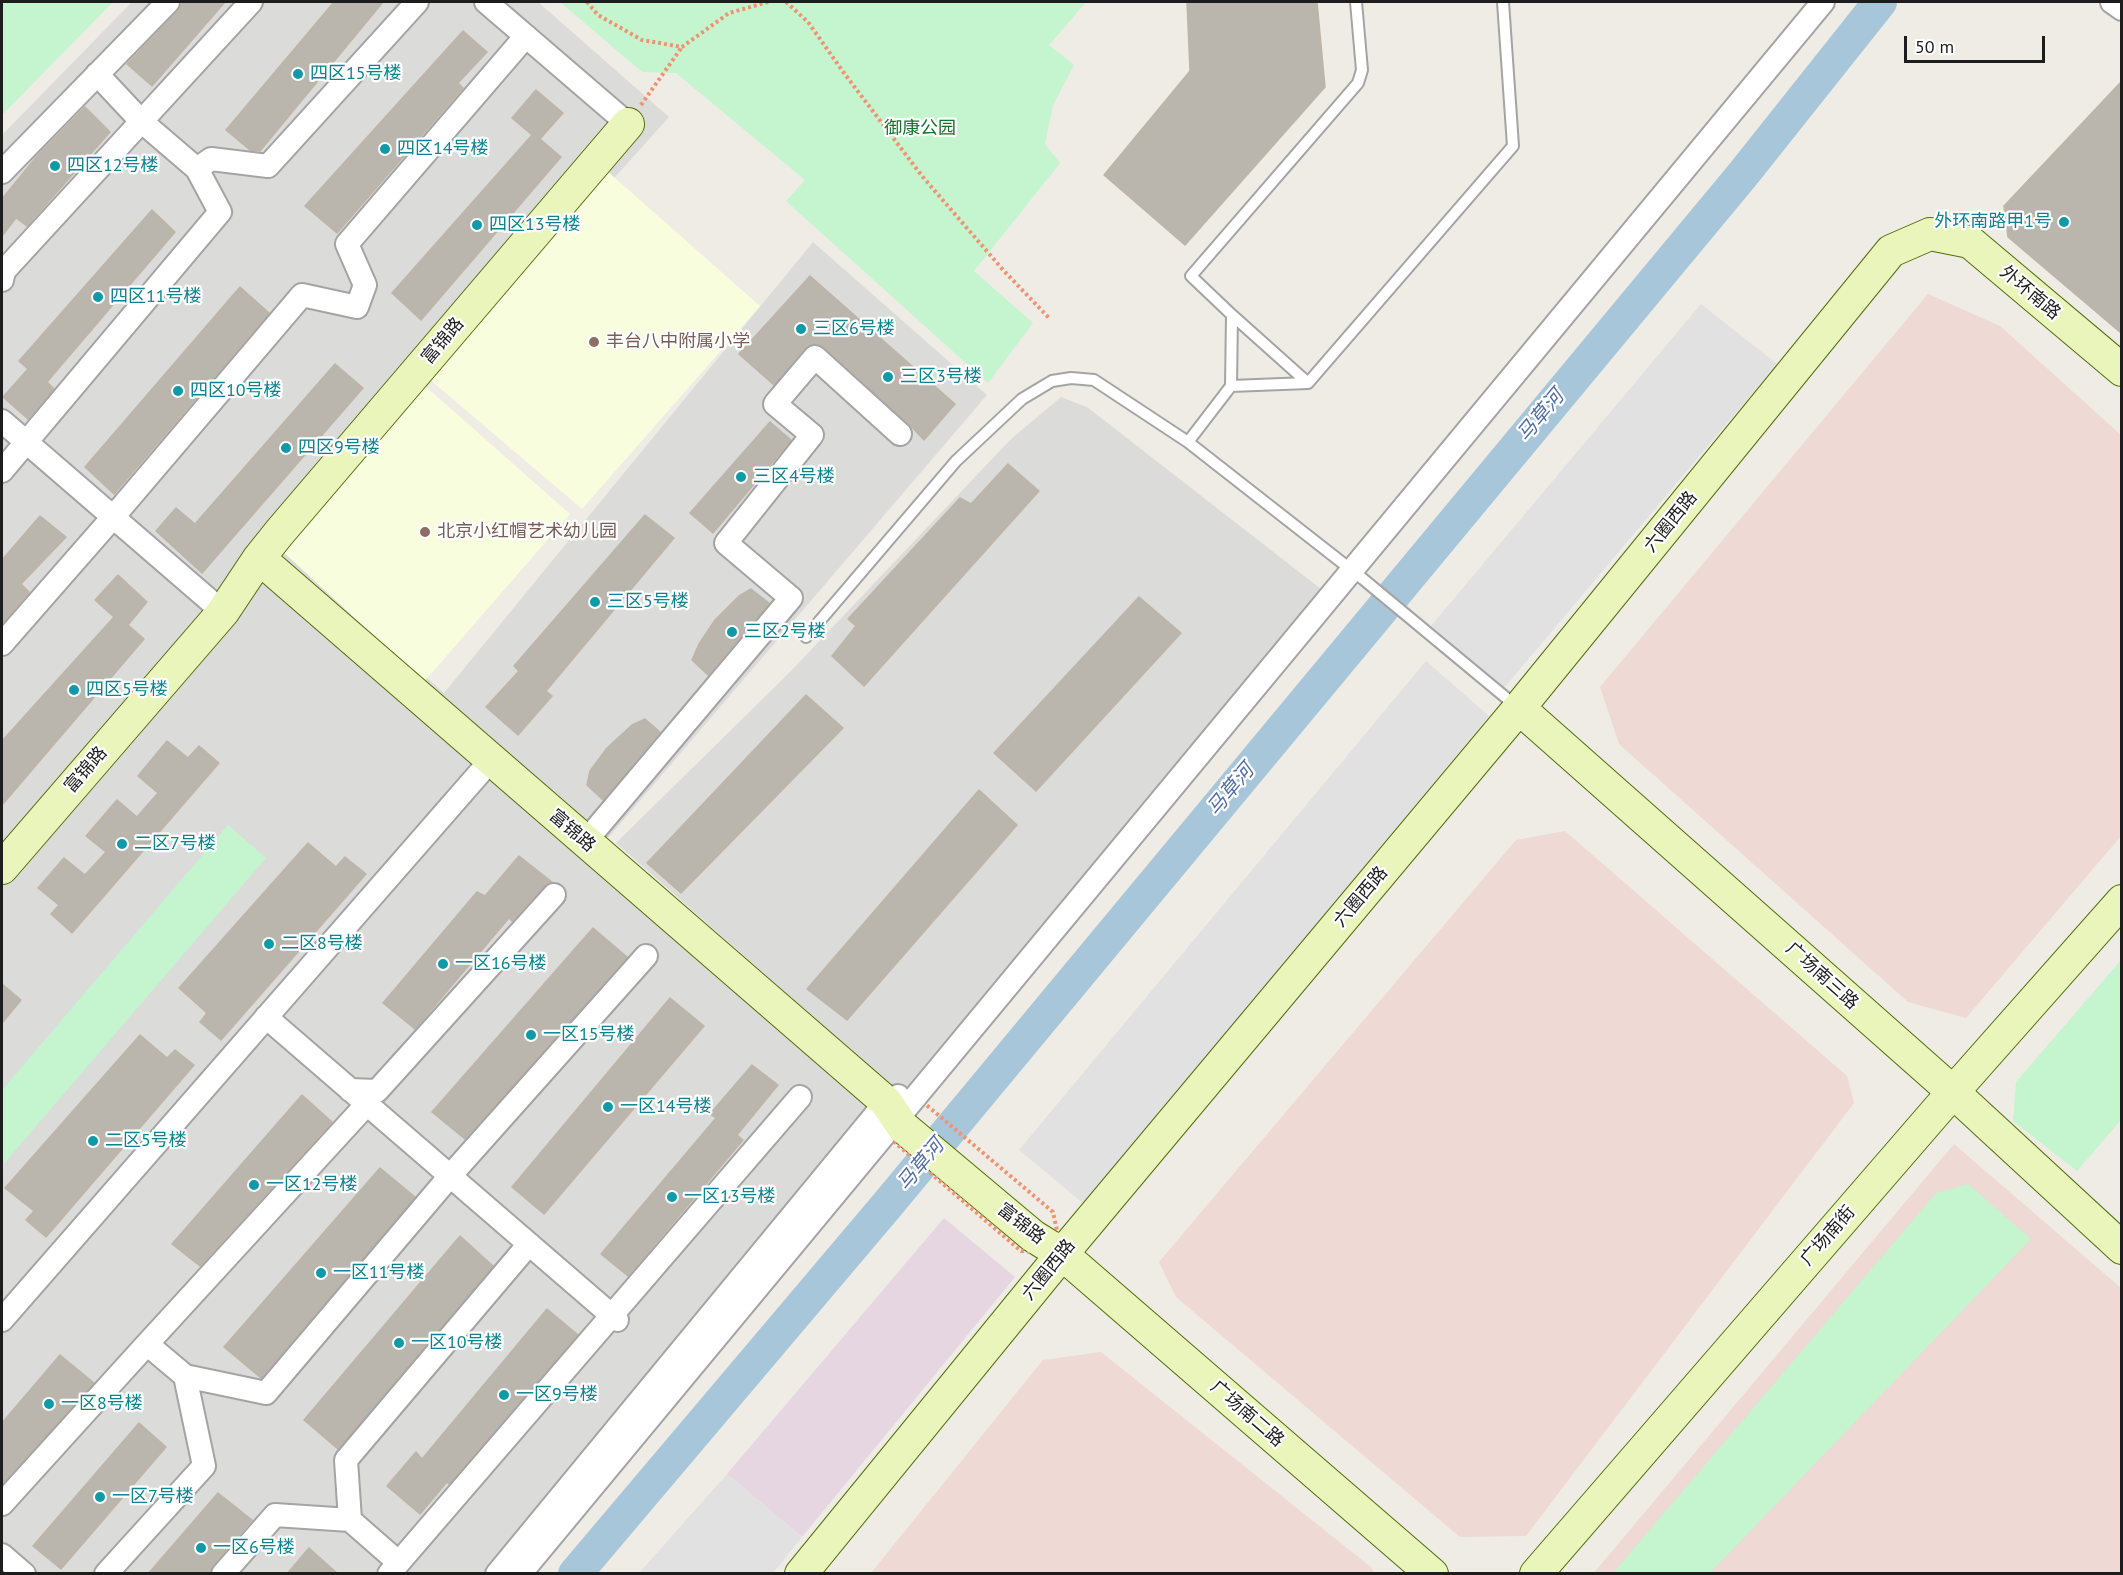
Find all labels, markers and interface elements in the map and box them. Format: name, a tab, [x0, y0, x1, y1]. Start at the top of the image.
scale bar	[1907, 24, 2048, 62]
text: 50 m	[1915, 35, 1954, 58]
place label: 四区15号楼	[310, 63, 402, 85]
marker: 四区15号楼	[291, 67, 305, 81]
park label: 御康公园	[884, 118, 956, 140]
place label: 四区14号楼	[397, 138, 489, 160]
marker: 四区14号楼	[378, 142, 392, 156]
place label: 四区12号楼	[67, 155, 159, 177]
marker: 四区12号楼	[48, 159, 62, 173]
place label: 外环南路甲1号	[1934, 211, 2052, 233]
place label: 四区13号楼	[489, 214, 581, 236]
marker: 外环南路甲1号	[2057, 215, 2071, 229]
marker: 四区13号楼	[470, 218, 484, 232]
street label: 外环南路	[1995, 262, 2065, 324]
place label: 四区11号楼	[110, 286, 202, 308]
marker: 四区11号楼	[91, 290, 105, 304]
street label: 富锦路	[417, 313, 469, 369]
place label: 三区6号楼	[813, 318, 895, 340]
marker: 三区6号楼	[794, 322, 808, 336]
place label: 丰台八中附属小学	[606, 331, 750, 353]
marker: 丰台八中附属小学	[587, 335, 601, 349]
place label: 三区3号楼	[900, 366, 982, 388]
marker: 三区3号楼	[881, 370, 895, 384]
place label: 四区10号楼	[190, 380, 282, 402]
marker: 四区10号楼	[171, 384, 185, 398]
water label: 马草河	[1513, 385, 1569, 447]
place label: 四区9号楼	[298, 437, 380, 459]
marker: 四区9号楼	[279, 441, 293, 455]
place label: 三区4号楼	[753, 466, 835, 488]
marker: 三区4号楼	[734, 470, 748, 484]
street label: 六圈西路	[1640, 487, 1702, 557]
place label: 北京小红帽艺术幼儿园	[437, 521, 617, 543]
marker: 北京小红帽艺术幼儿园	[418, 525, 432, 539]
place label: 三区5号楼	[607, 591, 689, 613]
marker: 三区5号楼	[588, 595, 602, 609]
place label: 三区2号楼	[744, 621, 826, 643]
marker: 三区2号楼	[725, 625, 739, 639]
place label: 四区5号楼	[86, 679, 168, 701]
marker: 四区5号楼	[67, 683, 81, 697]
street label: 富锦路	[60, 743, 112, 797]
water label: 马草河	[1203, 759, 1259, 821]
street label: 富锦路	[545, 805, 599, 857]
place label: 二区7号楼	[134, 833, 216, 855]
marker: 二区7号楼	[115, 837, 129, 851]
street label: 六圈西路	[1330, 862, 1392, 932]
place label: 二区8号楼	[281, 933, 363, 955]
marker: 二区8号楼	[262, 937, 276, 951]
street label: 广场南三路	[1781, 938, 1863, 1014]
place label: 一区16号楼	[455, 953, 547, 975]
marker: 一区16号楼	[436, 957, 450, 971]
place label: 一区15号楼	[543, 1024, 635, 1046]
marker: 一区15号楼	[524, 1028, 538, 1042]
place label: 一区14号楼	[620, 1096, 712, 1118]
marker: 一区14号楼	[601, 1100, 615, 1114]
place label: 二区5号楼	[105, 1130, 187, 1152]
marker: 二区5号楼	[86, 1134, 100, 1148]
water label: 马草河	[893, 1134, 949, 1196]
place label: 一区12号楼	[266, 1174, 358, 1196]
marker: 一区12号楼	[247, 1178, 261, 1192]
place label: 一区13号楼	[684, 1186, 776, 1208]
marker: 一区13号楼	[665, 1190, 679, 1204]
street label: 富锦路	[993, 1199, 1049, 1249]
street label: 广场南街	[1796, 1202, 1860, 1270]
street label: 六圈西路	[1018, 1235, 1080, 1305]
place label: 一区11号楼	[333, 1262, 425, 1284]
marker: 一区11号楼	[314, 1266, 328, 1280]
place label: 一区10号楼	[411, 1332, 503, 1354]
marker: 一区10号楼	[392, 1336, 406, 1350]
street label: 广场南二路	[1206, 1376, 1288, 1452]
place label: 一区9号楼	[516, 1384, 598, 1406]
marker: 一区9号楼	[497, 1388, 511, 1402]
place label: 一区8号楼	[61, 1393, 143, 1415]
marker: 一区8号楼	[42, 1397, 56, 1411]
place label: 一区7号楼	[112, 1486, 194, 1508]
marker: 一区7号楼	[93, 1490, 107, 1504]
place label: 一区6号楼	[213, 1537, 295, 1559]
marker: 一区6号楼	[194, 1541, 208, 1555]

